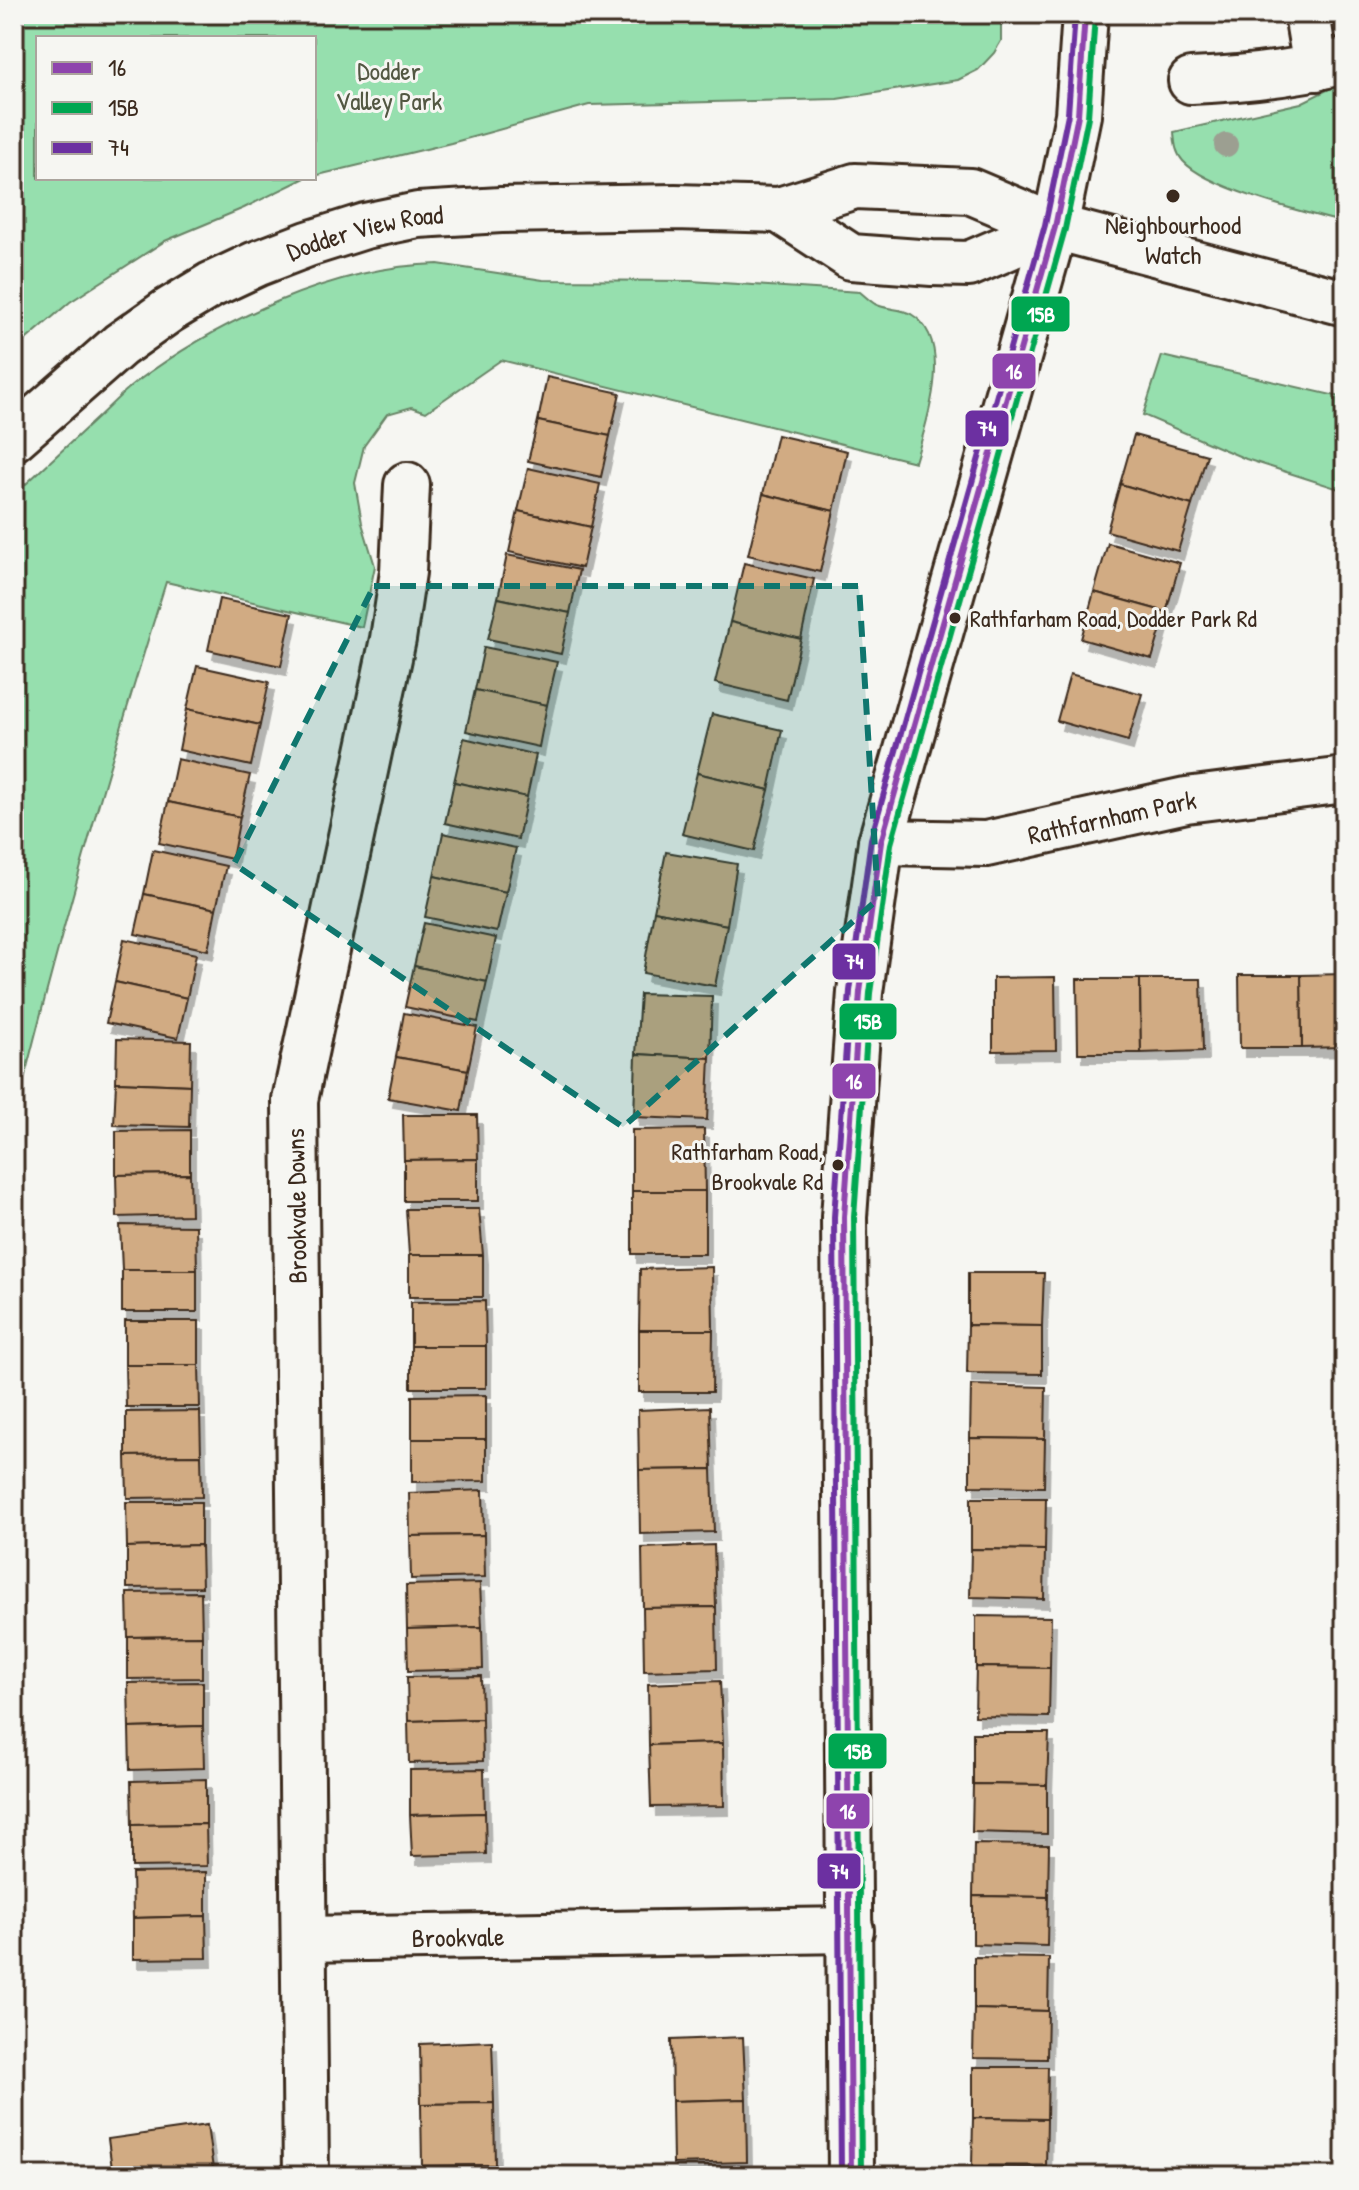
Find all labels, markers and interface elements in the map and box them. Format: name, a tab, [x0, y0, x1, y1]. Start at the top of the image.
legend	[36, 36, 316, 180]
text: 16	[108, 51, 126, 83]
park label: Dodder Valley Park	[336, 53, 443, 118]
text: 15B	[108, 91, 139, 123]
text: 74	[108, 131, 129, 163]
marker: Neighbourhood Watch	[1164, 187, 1182, 205]
street label: Dodder View Road	[281, 196, 444, 268]
place label: Neighbourhood Watch	[1105, 207, 1241, 272]
line badge: 15B	[1010, 295, 1071, 333]
text: 15B	[1027, 299, 1055, 329]
line badge: 16	[991, 352, 1037, 390]
text: 16	[1006, 356, 1023, 386]
line badge: 74	[964, 409, 1010, 448]
text: 74	[976, 413, 997, 443]
place label: Rathfarham Road, Dodder Park Rd	[970, 602, 1257, 634]
marker: Rathfarham Road, Dodder Park Rd	[947, 610, 963, 626]
street label: Rathfarnham Park	[1024, 781, 1198, 852]
line badge: 74	[831, 942, 877, 981]
text: 74	[843, 946, 864, 976]
line badge: 15B	[838, 1002, 898, 1041]
text: 15B	[854, 1006, 882, 1036]
line badge: 16	[831, 1062, 877, 1100]
text: 16	[846, 1066, 863, 1096]
street label: Brookvale Downs	[277, 1128, 315, 1284]
place label: Rathfarham Road, Brookvale Rd	[672, 1135, 823, 1197]
marker: Rathfarham Road, Brookvale Rd	[830, 1157, 846, 1173]
line badge: 15B	[827, 1732, 888, 1770]
text: 15B	[844, 1736, 872, 1766]
line badge: 16	[825, 1792, 871, 1830]
text: 16	[840, 1796, 857, 1826]
line badge: 74	[816, 1852, 862, 1890]
text: 74	[828, 1856, 849, 1886]
street label: Brookvale	[411, 1918, 505, 1955]

